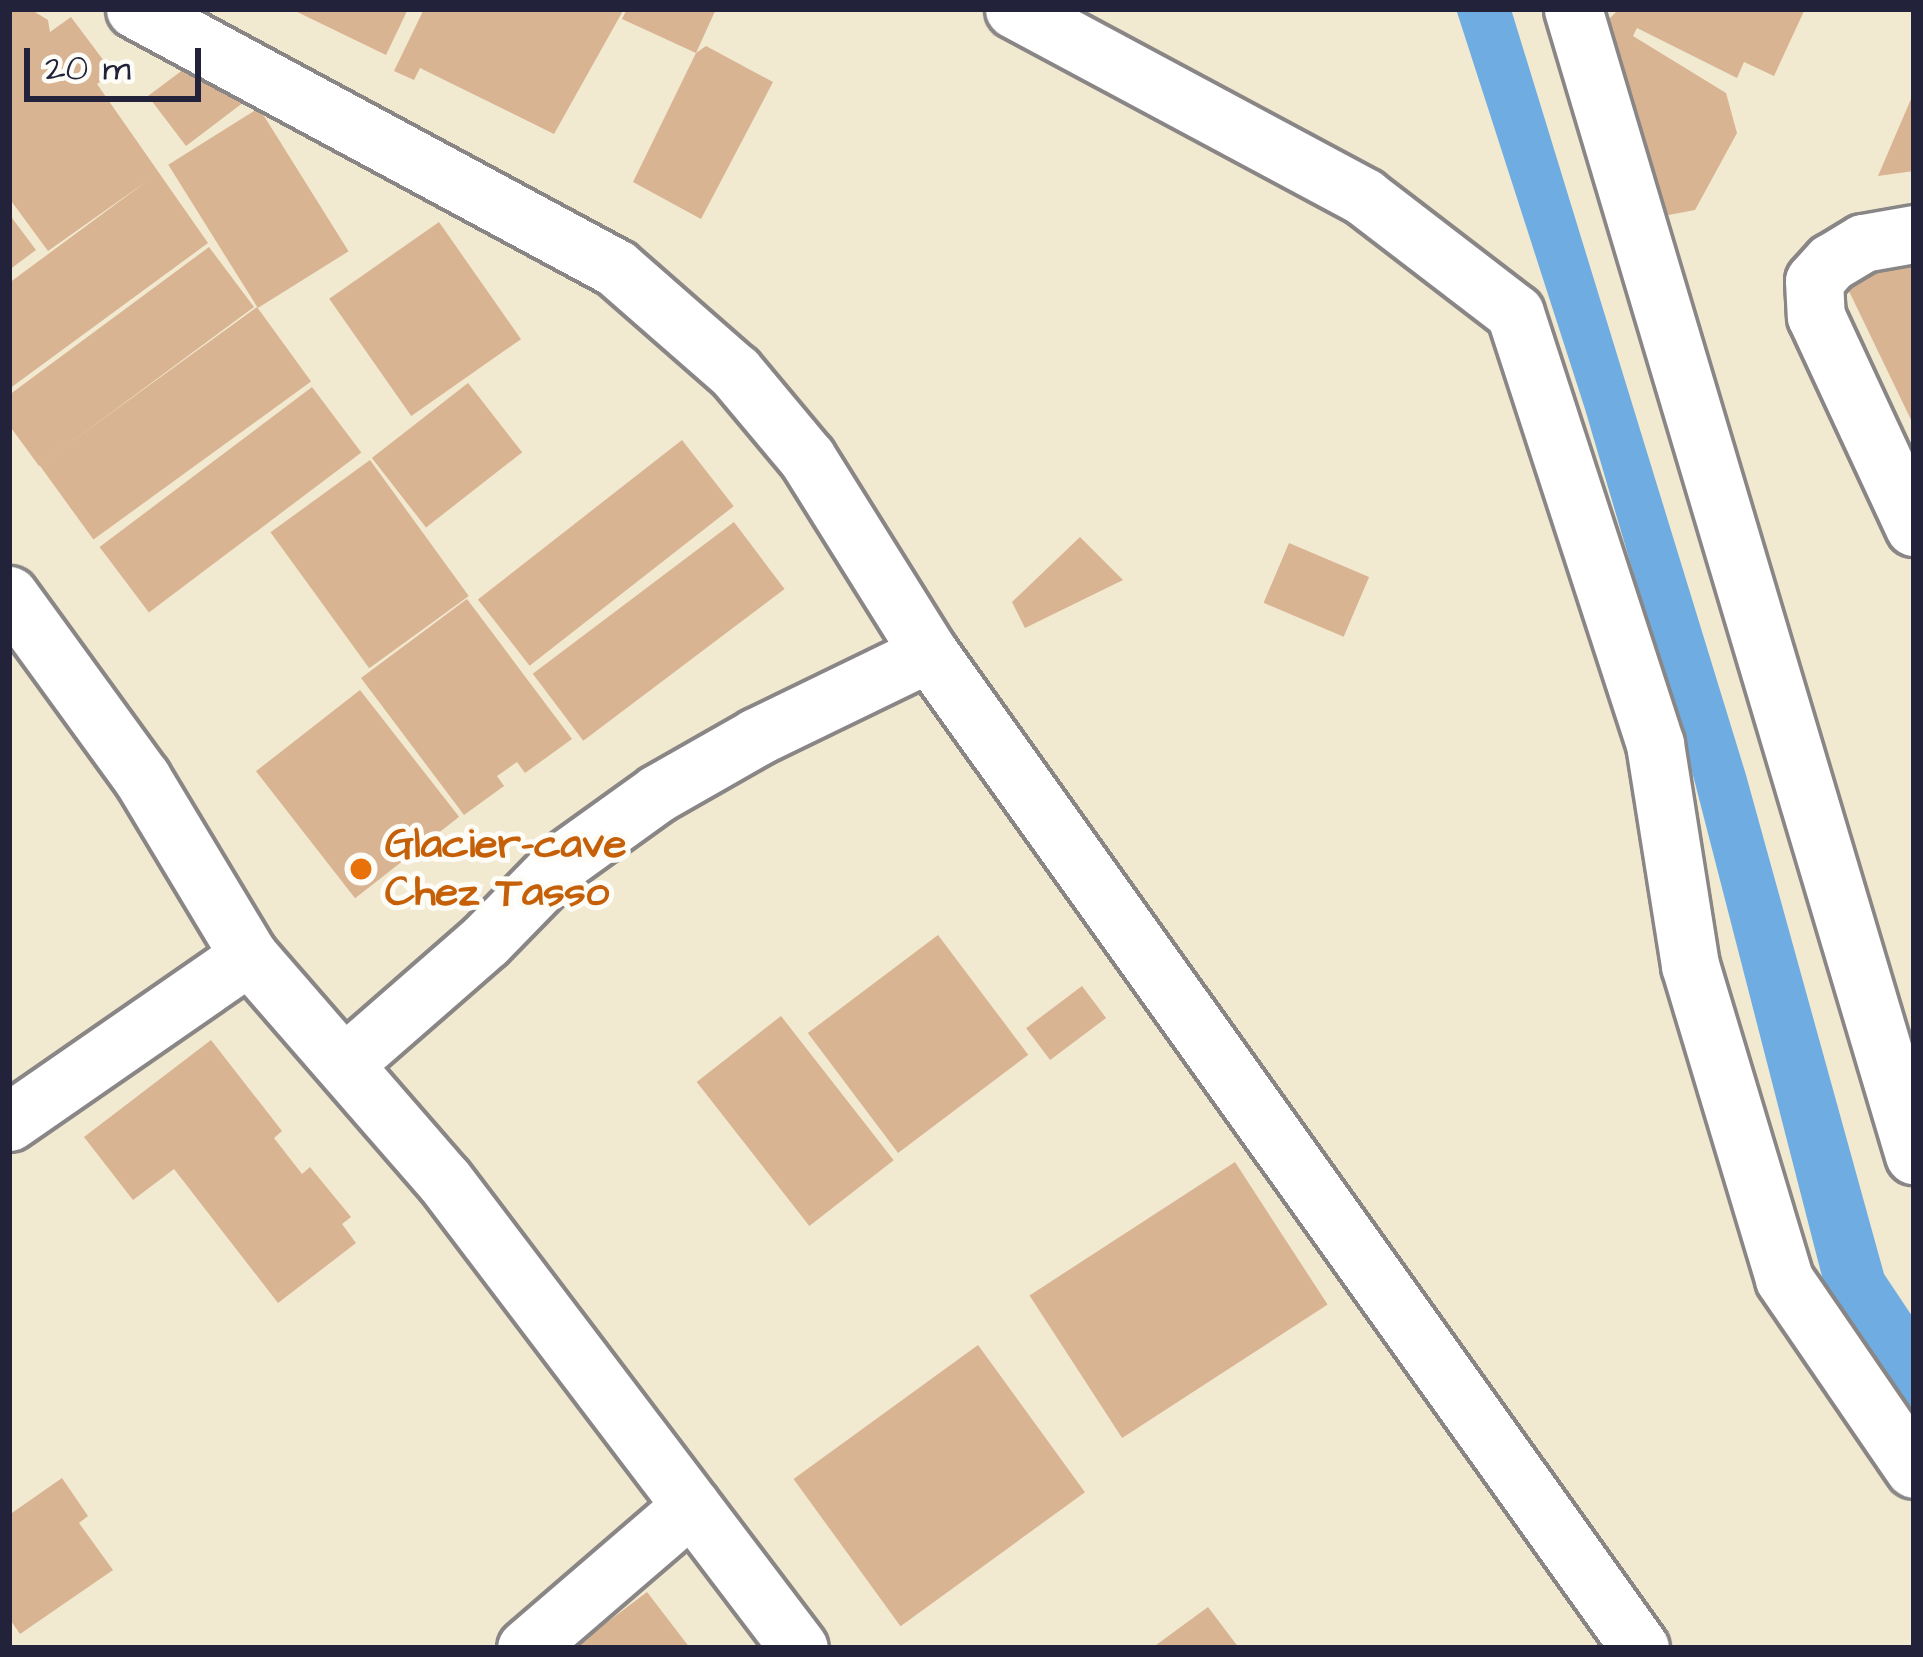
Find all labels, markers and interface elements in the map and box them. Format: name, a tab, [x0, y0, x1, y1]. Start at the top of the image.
scale bar	[30, 24, 207, 98]
text: 20 m	[45, 43, 131, 94]
place label: Glacier-cave Chez Tasso	[385, 820, 626, 918]
marker: Glacier-cave Chez Tasso	[348, 856, 374, 882]

